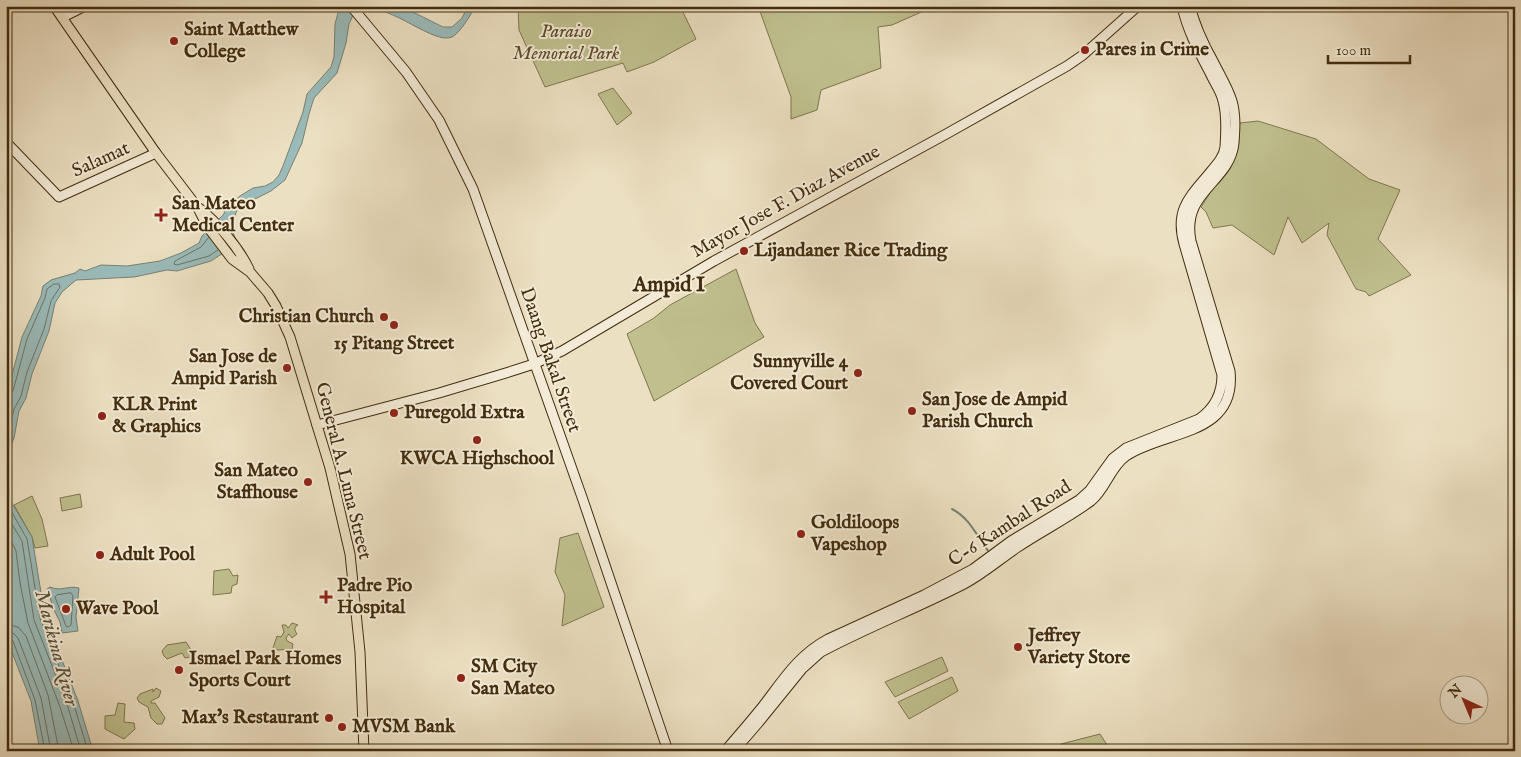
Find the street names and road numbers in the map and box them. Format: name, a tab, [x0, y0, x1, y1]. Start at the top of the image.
street label: Salamat	[68, 136, 134, 183]
street label: Mayor Jose F. Diaz Avenue	[687, 140, 885, 264]
street label: Daang Bakal Street	[514, 284, 586, 436]
street label: General A. Luna Street	[309, 380, 377, 563]
street label: C-6 Kambal Road	[944, 475, 1077, 573]

